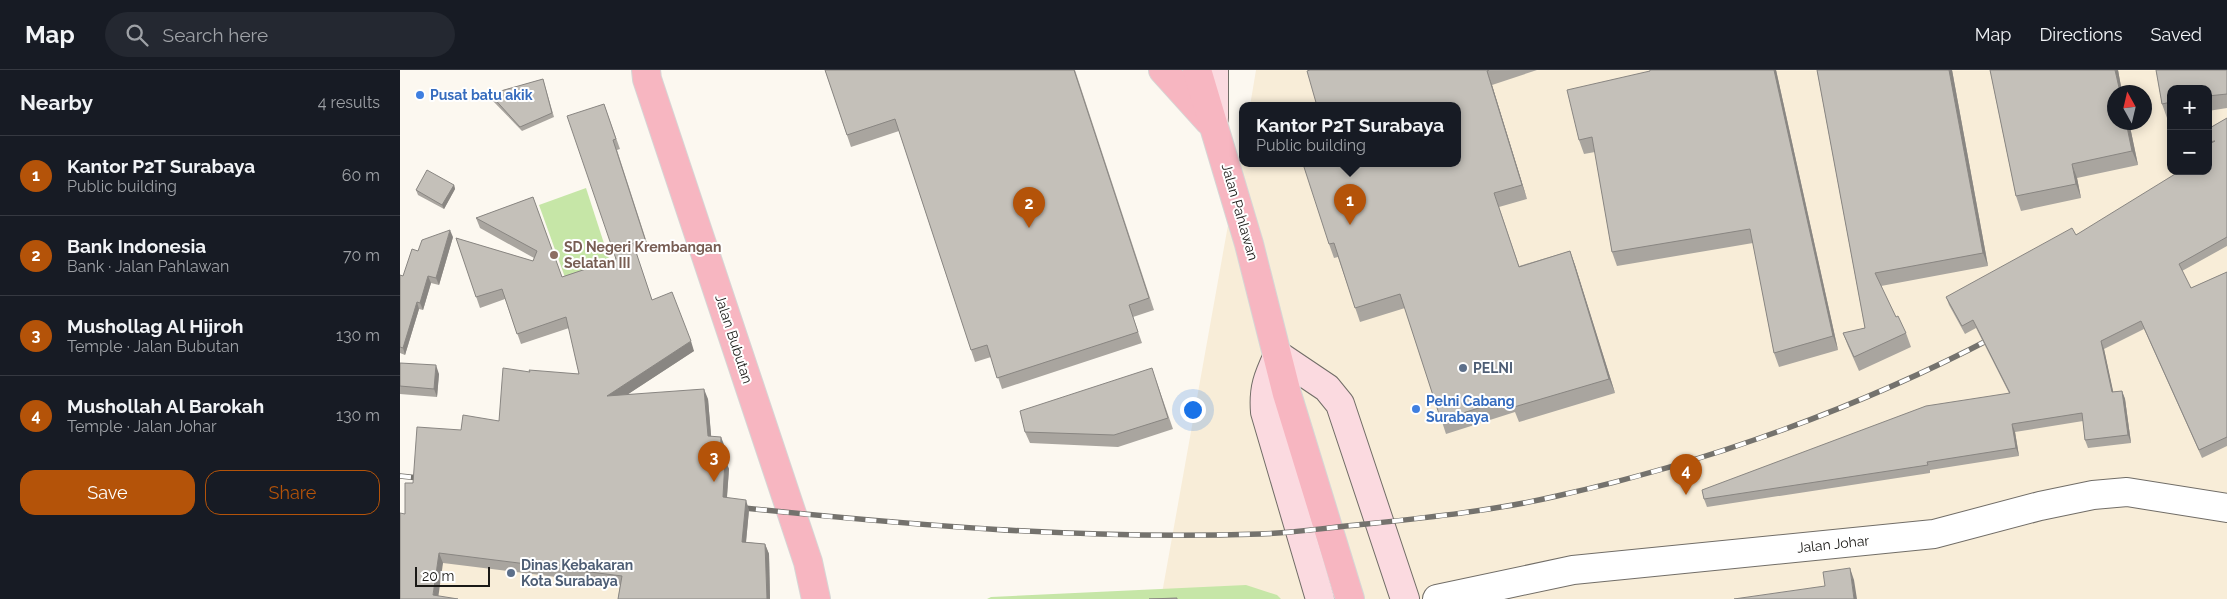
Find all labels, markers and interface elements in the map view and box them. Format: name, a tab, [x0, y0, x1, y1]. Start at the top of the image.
search box	[105, 12, 455, 57]
text: Map	[25, 20, 75, 49]
icon: search	[123, 21, 151, 49]
text: Search here	[163, 24, 268, 46]
text: Map	[1975, 24, 2011, 45]
text: Directions	[2039, 24, 2123, 45]
text: Saved	[2151, 24, 2202, 45]
north arrow	[2107, 85, 2152, 130]
map controls	[2167, 85, 2212, 175]
button: +	[2167, 85, 2212, 130]
place label: Pusat batu akik	[430, 87, 533, 103]
marker: Pusat batu akik	[414, 89, 426, 101]
text: Nearby	[20, 90, 93, 115]
text: 4 results	[318, 93, 380, 112]
popup	[1239, 102, 1461, 167]
text: Kantor P2T Surabaya	[1256, 114, 1444, 136]
button: −	[2167, 130, 2212, 175]
text: Public building	[1256, 136, 1366, 155]
text: Kantor P2T Surabaya	[67, 155, 255, 177]
street label: Jalan Pahlawan	[1219, 162, 1261, 262]
text: 1	[32, 166, 40, 185]
text: 60 m	[342, 166, 380, 185]
text: Public building	[67, 177, 177, 196]
pin: 1	[1334, 184, 1366, 225]
pin: 2	[1013, 187, 1045, 228]
text: Bank Indonesia	[67, 235, 206, 257]
place label: SD Negeri Krembangan Selatan III	[564, 239, 721, 271]
text: 2	[31, 246, 41, 265]
text: 70 m	[343, 246, 380, 265]
marker: SD Negeri Krembangan Selatan III	[548, 249, 560, 261]
text: Bank · Jalan Pahlawan	[67, 257, 229, 276]
street label: Jalan Bubutan	[712, 293, 756, 385]
text: Mushollag Al Hijroh	[67, 315, 244, 337]
text: 3	[32, 326, 40, 345]
text: 130 m	[336, 326, 380, 345]
text: Temple · Jalan Bubutan	[67, 337, 239, 356]
place label: PELNI	[1473, 360, 1513, 376]
marker: PELNI	[1457, 362, 1469, 374]
place label: Pelni Cabang Surabaya	[1426, 393, 1515, 425]
text: Mushollah Al Barokah	[67, 395, 264, 417]
your location	[1180, 397, 1206, 423]
marker: Pelni Cabang Surabaya	[1410, 403, 1422, 415]
text: 4	[31, 406, 41, 425]
text: 130 m	[336, 406, 380, 425]
text: Temple · Jalan Johar	[67, 417, 217, 436]
pin: 3	[698, 441, 730, 482]
pin: 4	[1670, 454, 1702, 495]
button: Save	[20, 470, 195, 515]
button: Share	[205, 470, 380, 515]
street label: Jalan Johar	[1796, 532, 1870, 556]
place label: Dinas Kebakaran Kota Surabaya	[521, 557, 633, 589]
scale bar	[415, 564, 490, 587]
marker: Dinas Kebakaran Kota Surabaya	[505, 567, 517, 579]
text: 20 m	[422, 568, 454, 584]

